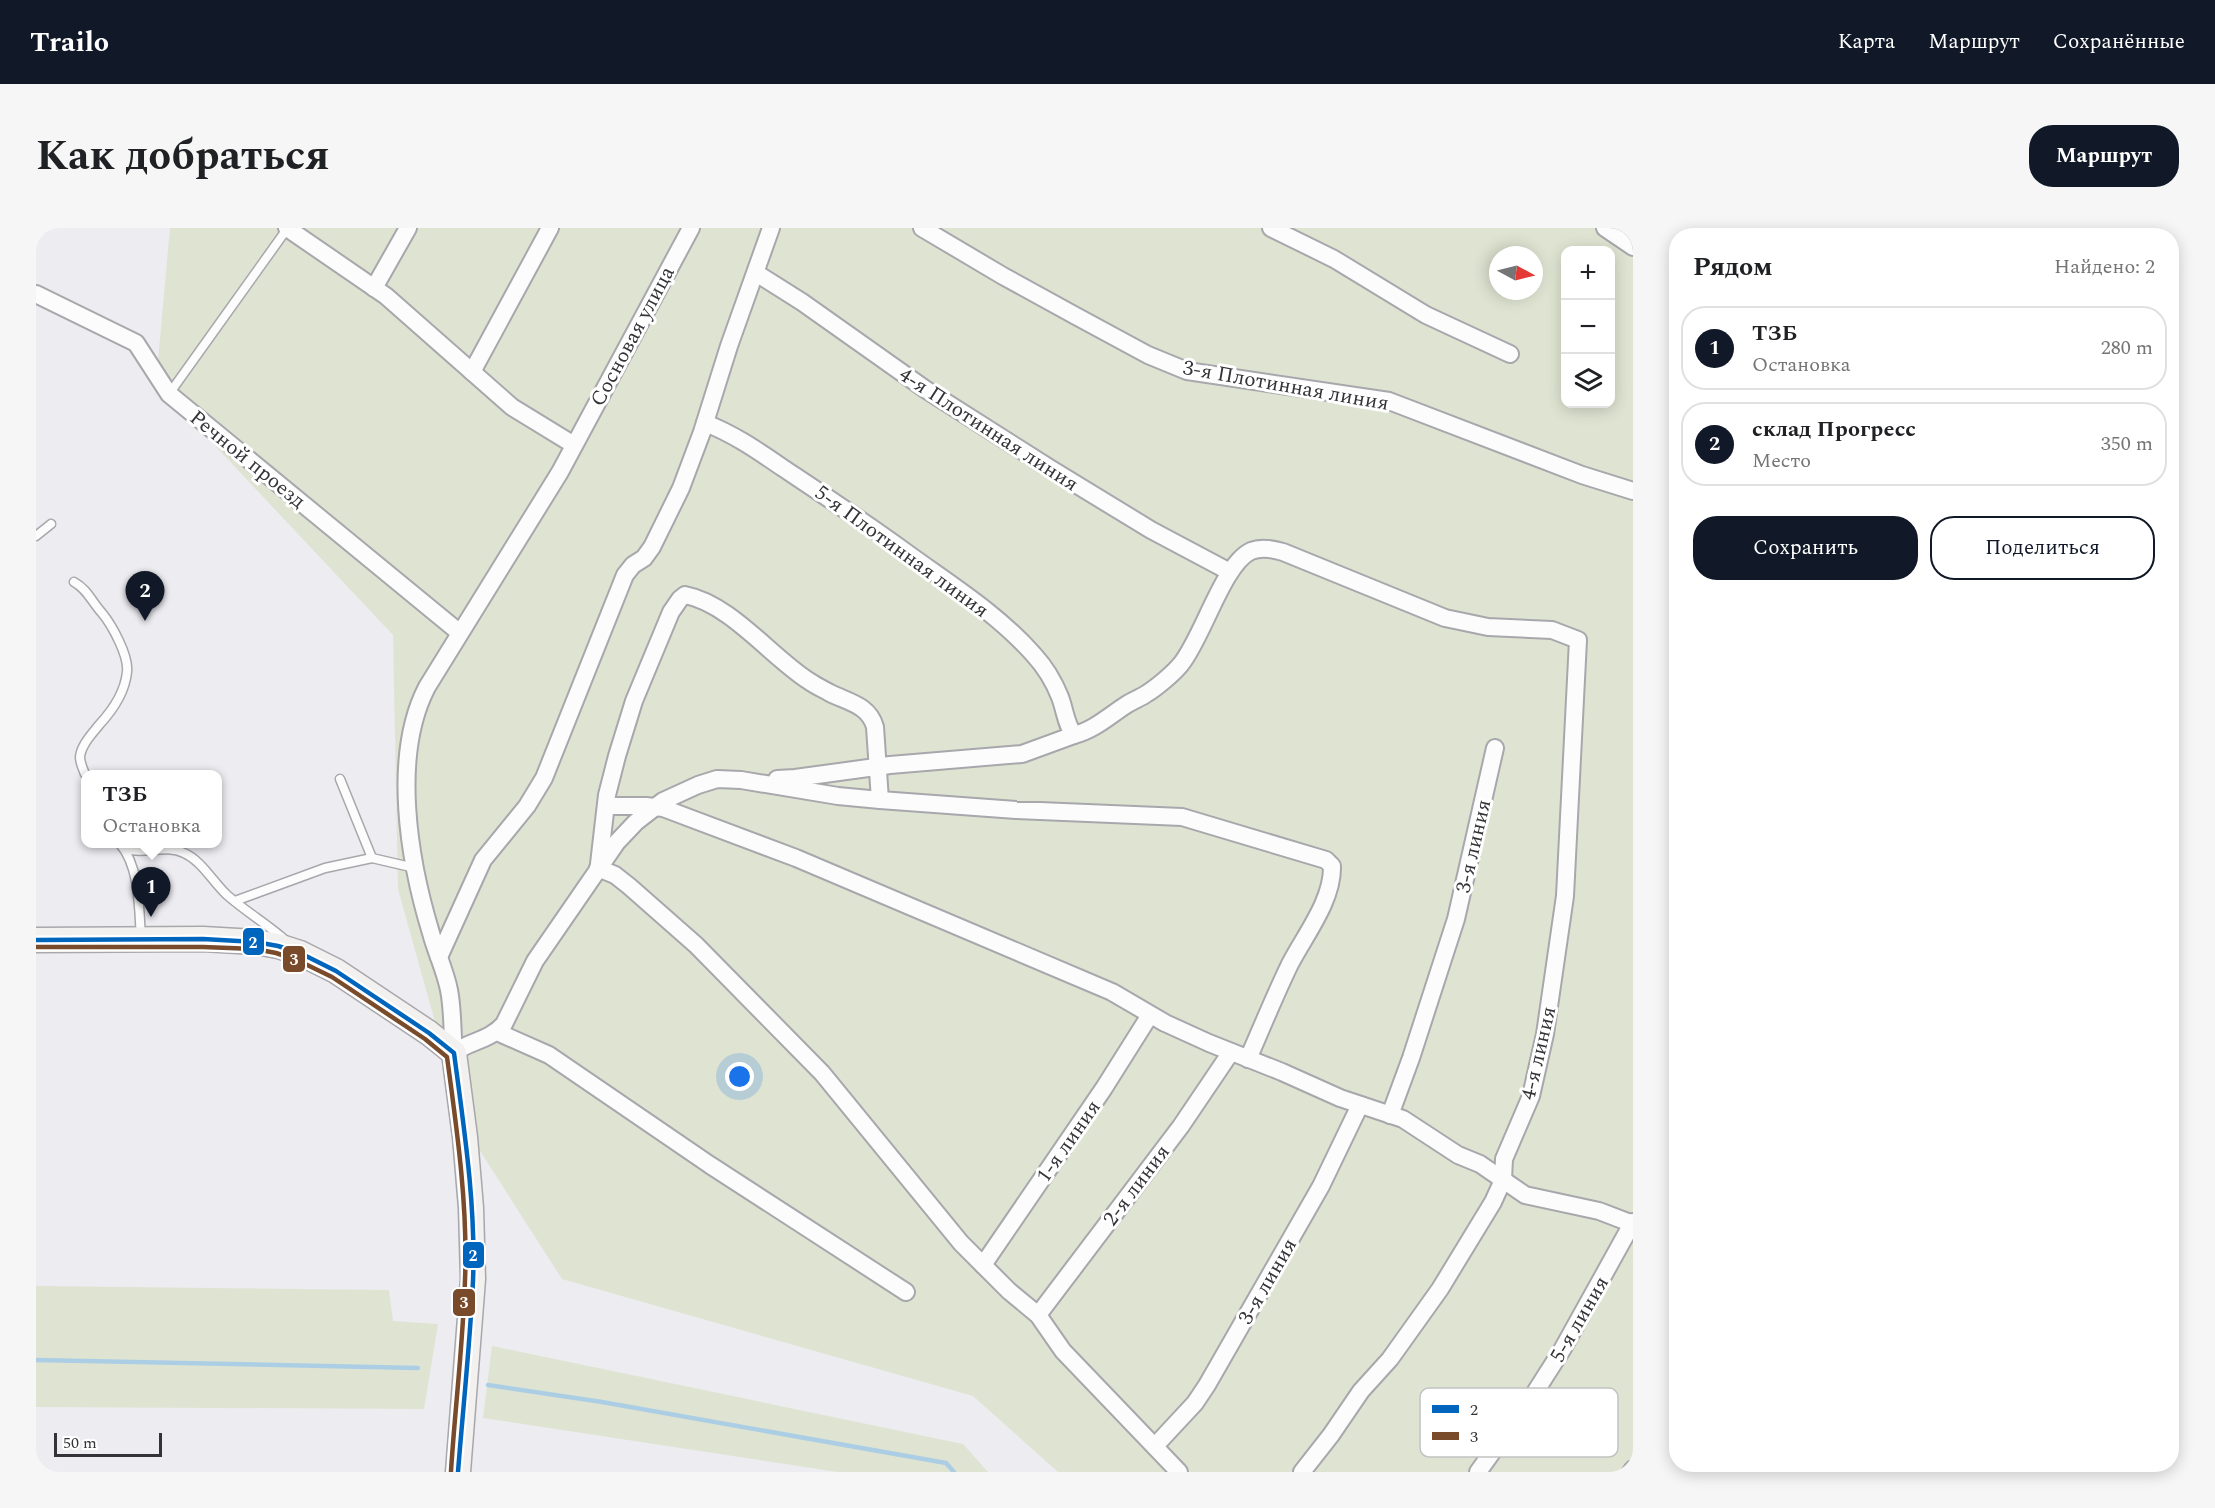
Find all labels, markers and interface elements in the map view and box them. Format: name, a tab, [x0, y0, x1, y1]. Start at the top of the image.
text: Trailo	[30, 21, 109, 64]
text: Карта	[1838, 26, 1895, 58]
text: Маршрут	[1928, 26, 2020, 58]
text: Сохранённые	[2053, 26, 2185, 58]
text: Как добраться	[36, 125, 330, 188]
button: Маршрут	[2029, 125, 2179, 187]
north arrow	[1489, 246, 1543, 300]
map controls	[1561, 246, 1615, 408]
button: +	[1561, 246, 1615, 300]
text: Рядом	[1693, 247, 1773, 287]
text: Найдено: 2	[2054, 252, 2155, 282]
street label: Сосновая улица	[582, 260, 684, 412]
button: −	[1561, 300, 1615, 354]
text: ТЗБ	[1752, 317, 1797, 350]
text: 1	[1709, 333, 1720, 363]
text: 280 m	[2101, 333, 2153, 363]
text: Остановка	[1752, 350, 1851, 380]
street label: 3-я Плотинная линия	[1180, 352, 1391, 420]
button: layers	[1561, 354, 1615, 408]
street label: 4-я Плотинная линия	[892, 360, 1085, 500]
street label: Речной проезд	[182, 403, 313, 517]
text: склад Прогресс	[1752, 413, 1916, 446]
text: 2	[1709, 429, 1720, 459]
text: 350 m	[2101, 429, 2153, 459]
text: Место	[1752, 446, 1811, 476]
street label: 5-я Плотинная линия	[808, 478, 995, 626]
button: Сохранить	[1693, 516, 1918, 580]
button: Поделиться	[1930, 516, 2155, 580]
pin: 2	[126, 572, 164, 621]
popup	[81, 770, 222, 848]
text: ТЗБ	[102, 778, 147, 811]
street label: 3-я линия	[1448, 796, 1500, 896]
text: Остановка	[102, 811, 201, 841]
pin: 1	[132, 868, 170, 917]
line badge: 2	[242, 927, 265, 956]
text: 2	[249, 931, 258, 955]
line badge: 3	[282, 945, 306, 973]
text: 3	[290, 948, 299, 972]
street label: 4-я линия	[1513, 1003, 1565, 1103]
your location	[725, 1062, 754, 1091]
street label: 1-я линия	[1028, 1093, 1109, 1190]
street label: 2-я линия	[1095, 1138, 1178, 1233]
street label: 3-я линия	[1230, 1232, 1305, 1331]
line badge: 2	[462, 1241, 485, 1269]
text: 2	[469, 1244, 478, 1268]
street label: 5-я линия	[1542, 1270, 1617, 1369]
line badge: 3	[452, 1288, 476, 1317]
text: 3	[460, 1291, 469, 1315]
legend	[1420, 1388, 1618, 1457]
text: 2	[1470, 1398, 1478, 1422]
text: 3	[1470, 1425, 1478, 1449]
scale bar	[54, 1430, 162, 1458]
text: 50 m	[63, 1431, 97, 1455]

